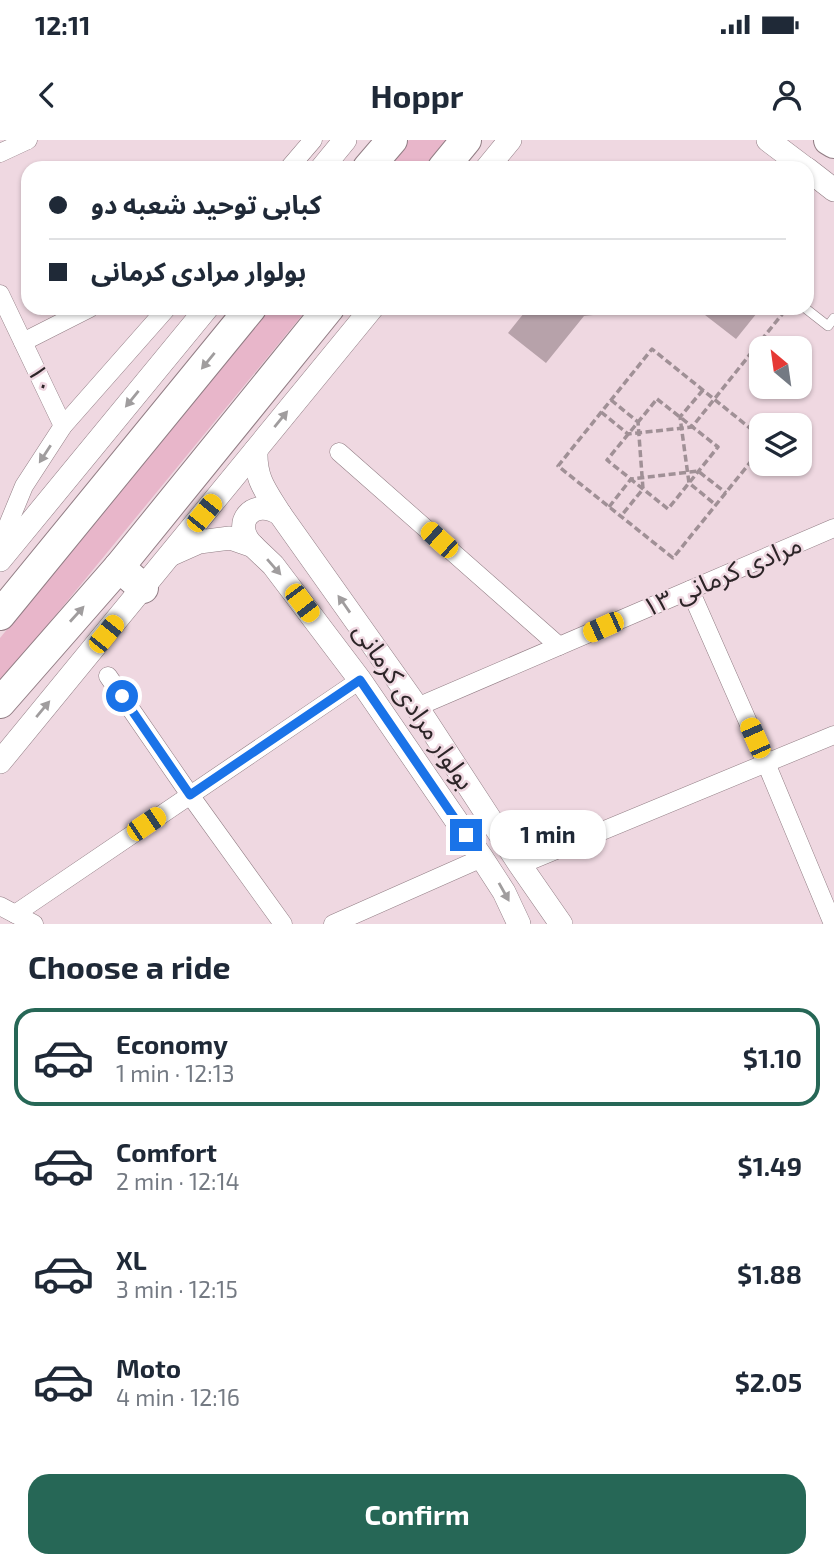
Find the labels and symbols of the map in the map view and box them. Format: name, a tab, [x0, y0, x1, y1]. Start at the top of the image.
north arrow	[749, 336, 812, 399]
one-way arrow	[200, 351, 215, 369]
street label: ۱۰	[22, 358, 63, 399]
one-way arrow	[125, 389, 140, 407]
one-way arrow	[273, 411, 288, 429]
one-way arrow	[39, 445, 52, 464]
car	[183, 490, 226, 536]
car	[417, 518, 462, 562]
street label: مرادی کرمانی ۱۳	[637, 527, 806, 623]
one-way arrow	[266, 558, 282, 576]
car	[281, 580, 324, 626]
one-way arrow	[337, 595, 351, 613]
one-way arrow	[69, 605, 85, 623]
car	[580, 609, 627, 645]
car	[85, 611, 128, 657]
street label: بولوار مرادی کرمانی	[347, 616, 483, 795]
route start	[106, 680, 138, 712]
one-way arrow	[36, 701, 51, 719]
car	[737, 715, 774, 761]
car	[123, 804, 170, 844]
callout: 1 min	[490, 810, 606, 860]
route end	[450, 819, 482, 851]
one-way arrow	[498, 883, 510, 902]

